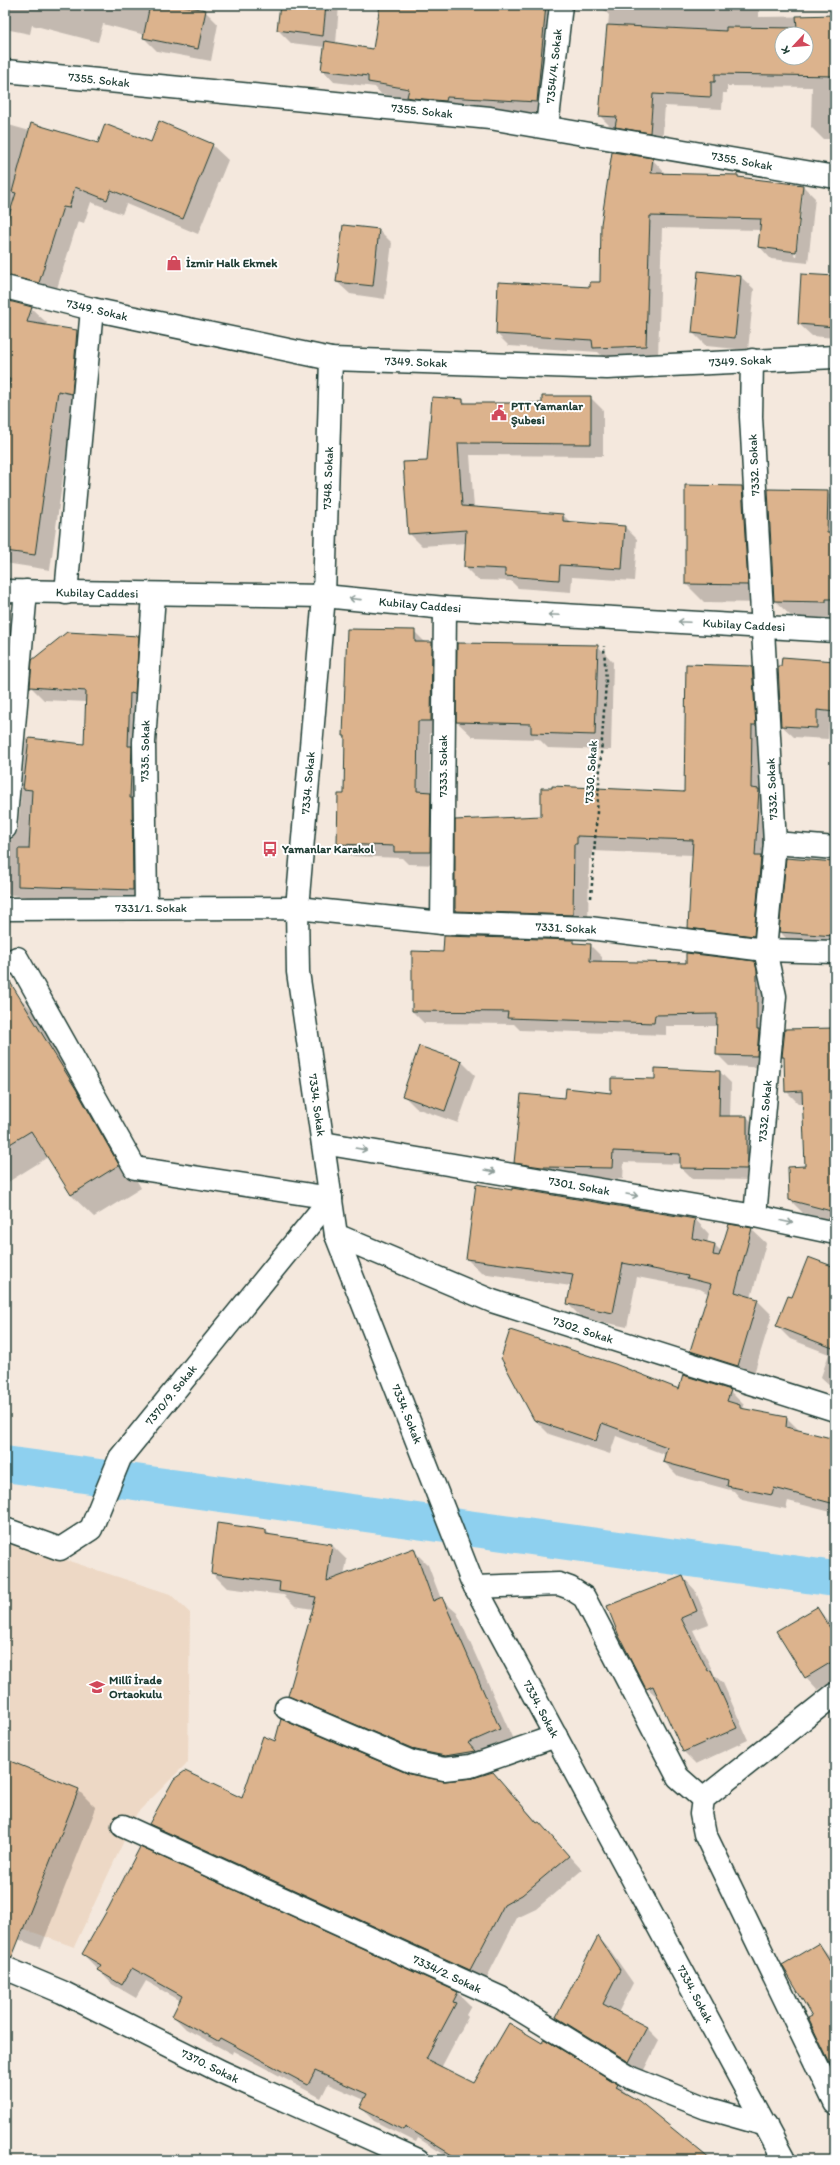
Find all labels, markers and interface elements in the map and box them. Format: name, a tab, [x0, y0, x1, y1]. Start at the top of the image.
north arrow	[774, 26, 814, 66]
street label: 7354/4. Sokak	[543, 28, 565, 104]
text: K	[778, 43, 793, 56]
street label: 7355. Sokak	[68, 70, 130, 90]
street label: 7355. Sokak	[391, 101, 453, 121]
street label: 7355. Sokak	[710, 149, 774, 173]
shop icon: İzmir Halk Ekmek	[165, 254, 183, 272]
place label: İzmir Halk Ekmek	[186, 256, 278, 270]
street label: 7349. Sokak	[65, 296, 129, 324]
street label: 7349. Sokak	[708, 352, 772, 370]
street label: 7349. Sokak	[384, 354, 448, 370]
place label: PTT Yamanlar Şubesi	[511, 399, 583, 428]
public building icon: PTT Yamanlar Şubesi	[490, 404, 508, 422]
street label: 7332. Sokak	[745, 434, 763, 496]
street label: 7348. Sokak	[320, 446, 336, 510]
street label: Kubilay Caddesi	[56, 585, 138, 601]
street label: Kubilay Caddesi	[378, 594, 462, 616]
one-way arrow	[349, 595, 362, 603]
one-way arrow	[548, 611, 561, 618]
street label: Kubilay Caddesi	[702, 616, 786, 634]
one-way arrow	[678, 618, 691, 625]
street label: 7335. Sokak	[137, 720, 153, 782]
street label: 7333. Sokak	[436, 735, 450, 797]
street label: 7330. Sokak	[582, 740, 600, 804]
street label: 7334. Sokak	[298, 751, 318, 815]
street label: 7332. Sokak	[763, 758, 781, 820]
bus stop icon: Yamanlar Karakol	[261, 840, 279, 858]
place label: Yamanlar Karakol	[281, 842, 374, 856]
street label: 7331/1. Sokak	[115, 901, 187, 915]
street label: 7331. Sokak	[535, 919, 597, 937]
street label: 7334. Sokak	[306, 1073, 328, 1137]
street label: 7332. Sokak	[755, 1079, 775, 1143]
one-way arrow	[355, 1145, 368, 1153]
one-way arrow	[483, 1167, 496, 1175]
street label: 7301. Sokak	[547, 1174, 611, 1198]
one-way arrow	[625, 1191, 638, 1199]
one-way arrow	[780, 1219, 793, 1227]
street label: 7302. Sokak	[551, 1314, 615, 1346]
street label: 7370/9. Sokak	[142, 1362, 200, 1428]
street label: 7334. Sokak	[389, 1382, 425, 1446]
place label: Millî İrade Ortaokulu	[109, 1673, 163, 1701]
school or university icon: Millî İrade Ortaokulu	[88, 1678, 106, 1696]
street label: 7334. Sokak	[520, 1678, 562, 1740]
street label: 7334/2. Sokak	[410, 1952, 484, 1996]
street label: 7334. Sokak	[674, 1963, 716, 2025]
street label: 7370. Sokak	[179, 2046, 241, 2086]

